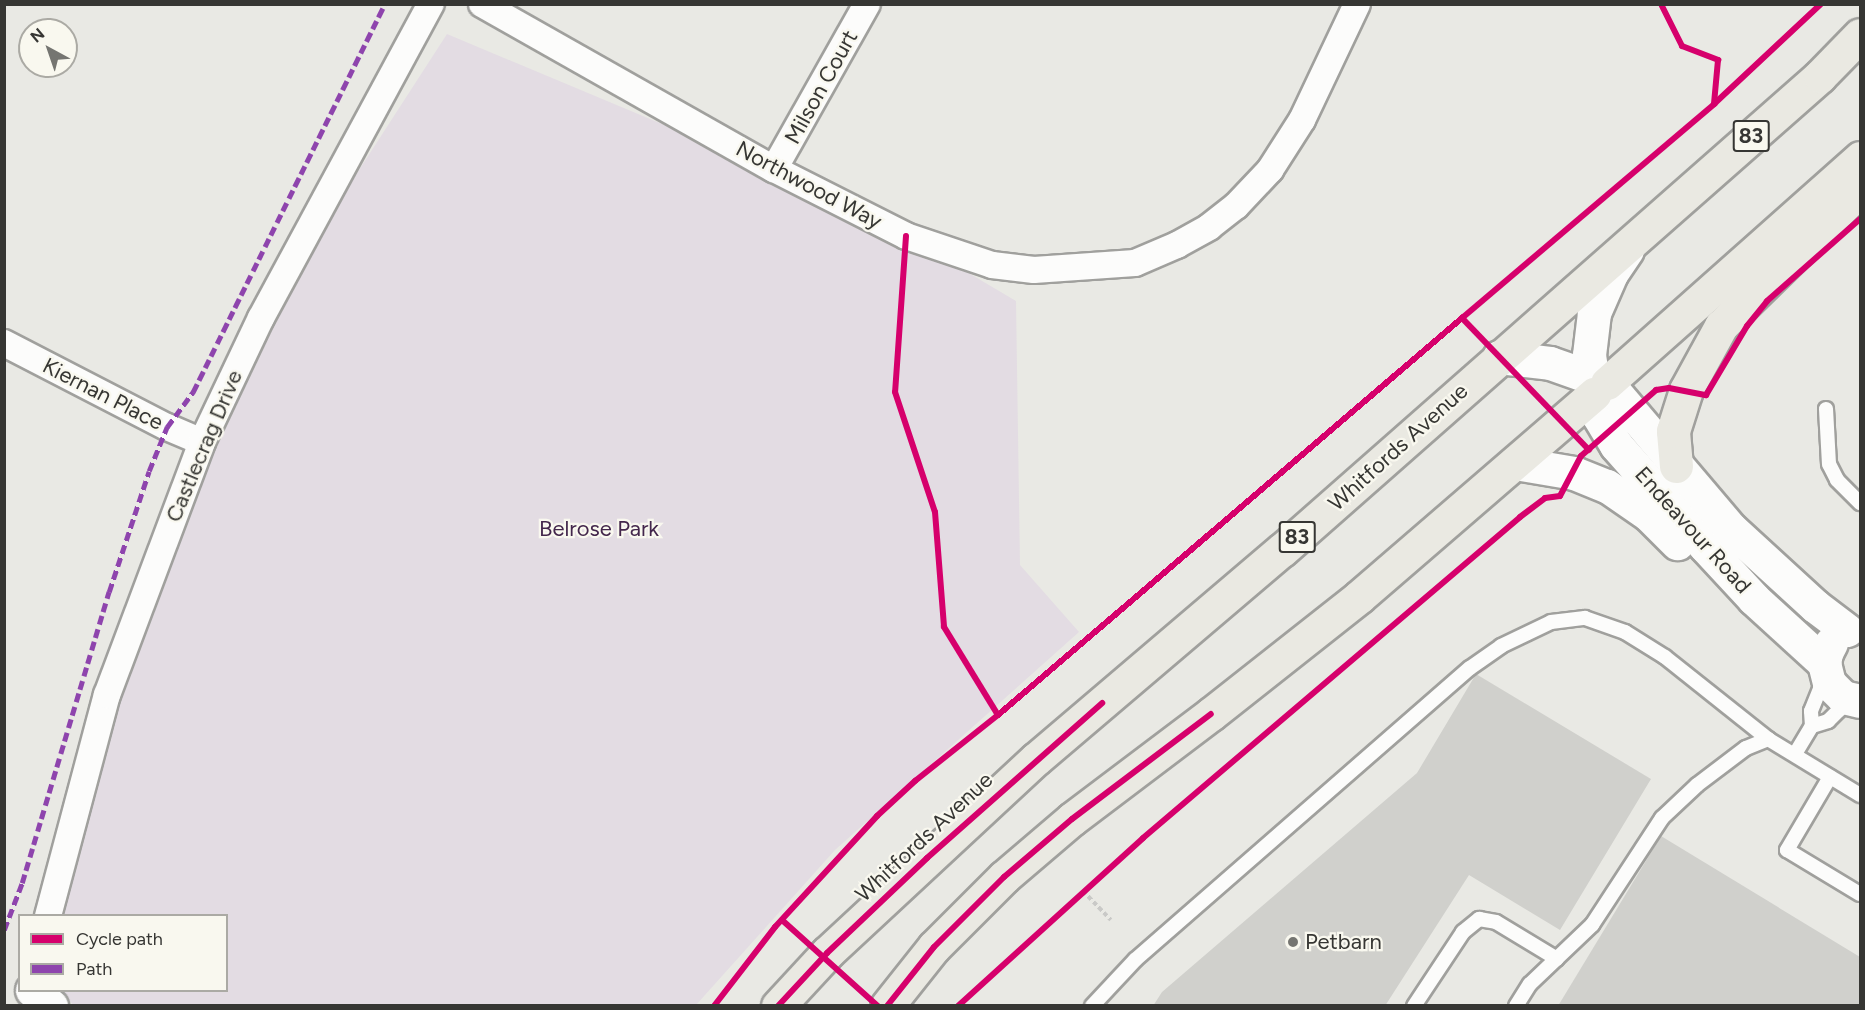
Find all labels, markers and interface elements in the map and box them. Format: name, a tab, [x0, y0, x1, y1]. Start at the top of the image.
north arrow	[18, 18, 78, 78]
text: N	[27, 24, 48, 47]
street label: Milson Court	[779, 26, 863, 148]
road number: 83	[1732, 118, 1770, 154]
street label: Northwood Way	[732, 135, 886, 235]
street label: Kiernan Place	[38, 352, 168, 436]
street label: Castlecrag Drive	[160, 366, 248, 526]
street label: Whitfords Avenue	[1323, 378, 1473, 516]
street label: Endeavour Road	[1629, 461, 1757, 599]
park label: Belrose Park	[539, 516, 659, 542]
road number: 83	[1278, 519, 1316, 555]
street label: Whitfords Avenue	[850, 767, 998, 907]
legend	[18, 914, 228, 992]
text: Cycle path	[76, 928, 163, 950]
place label: Petbarn	[1305, 929, 1382, 955]
marker: Petbarn	[1286, 935, 1300, 949]
text: Path	[76, 958, 112, 980]

